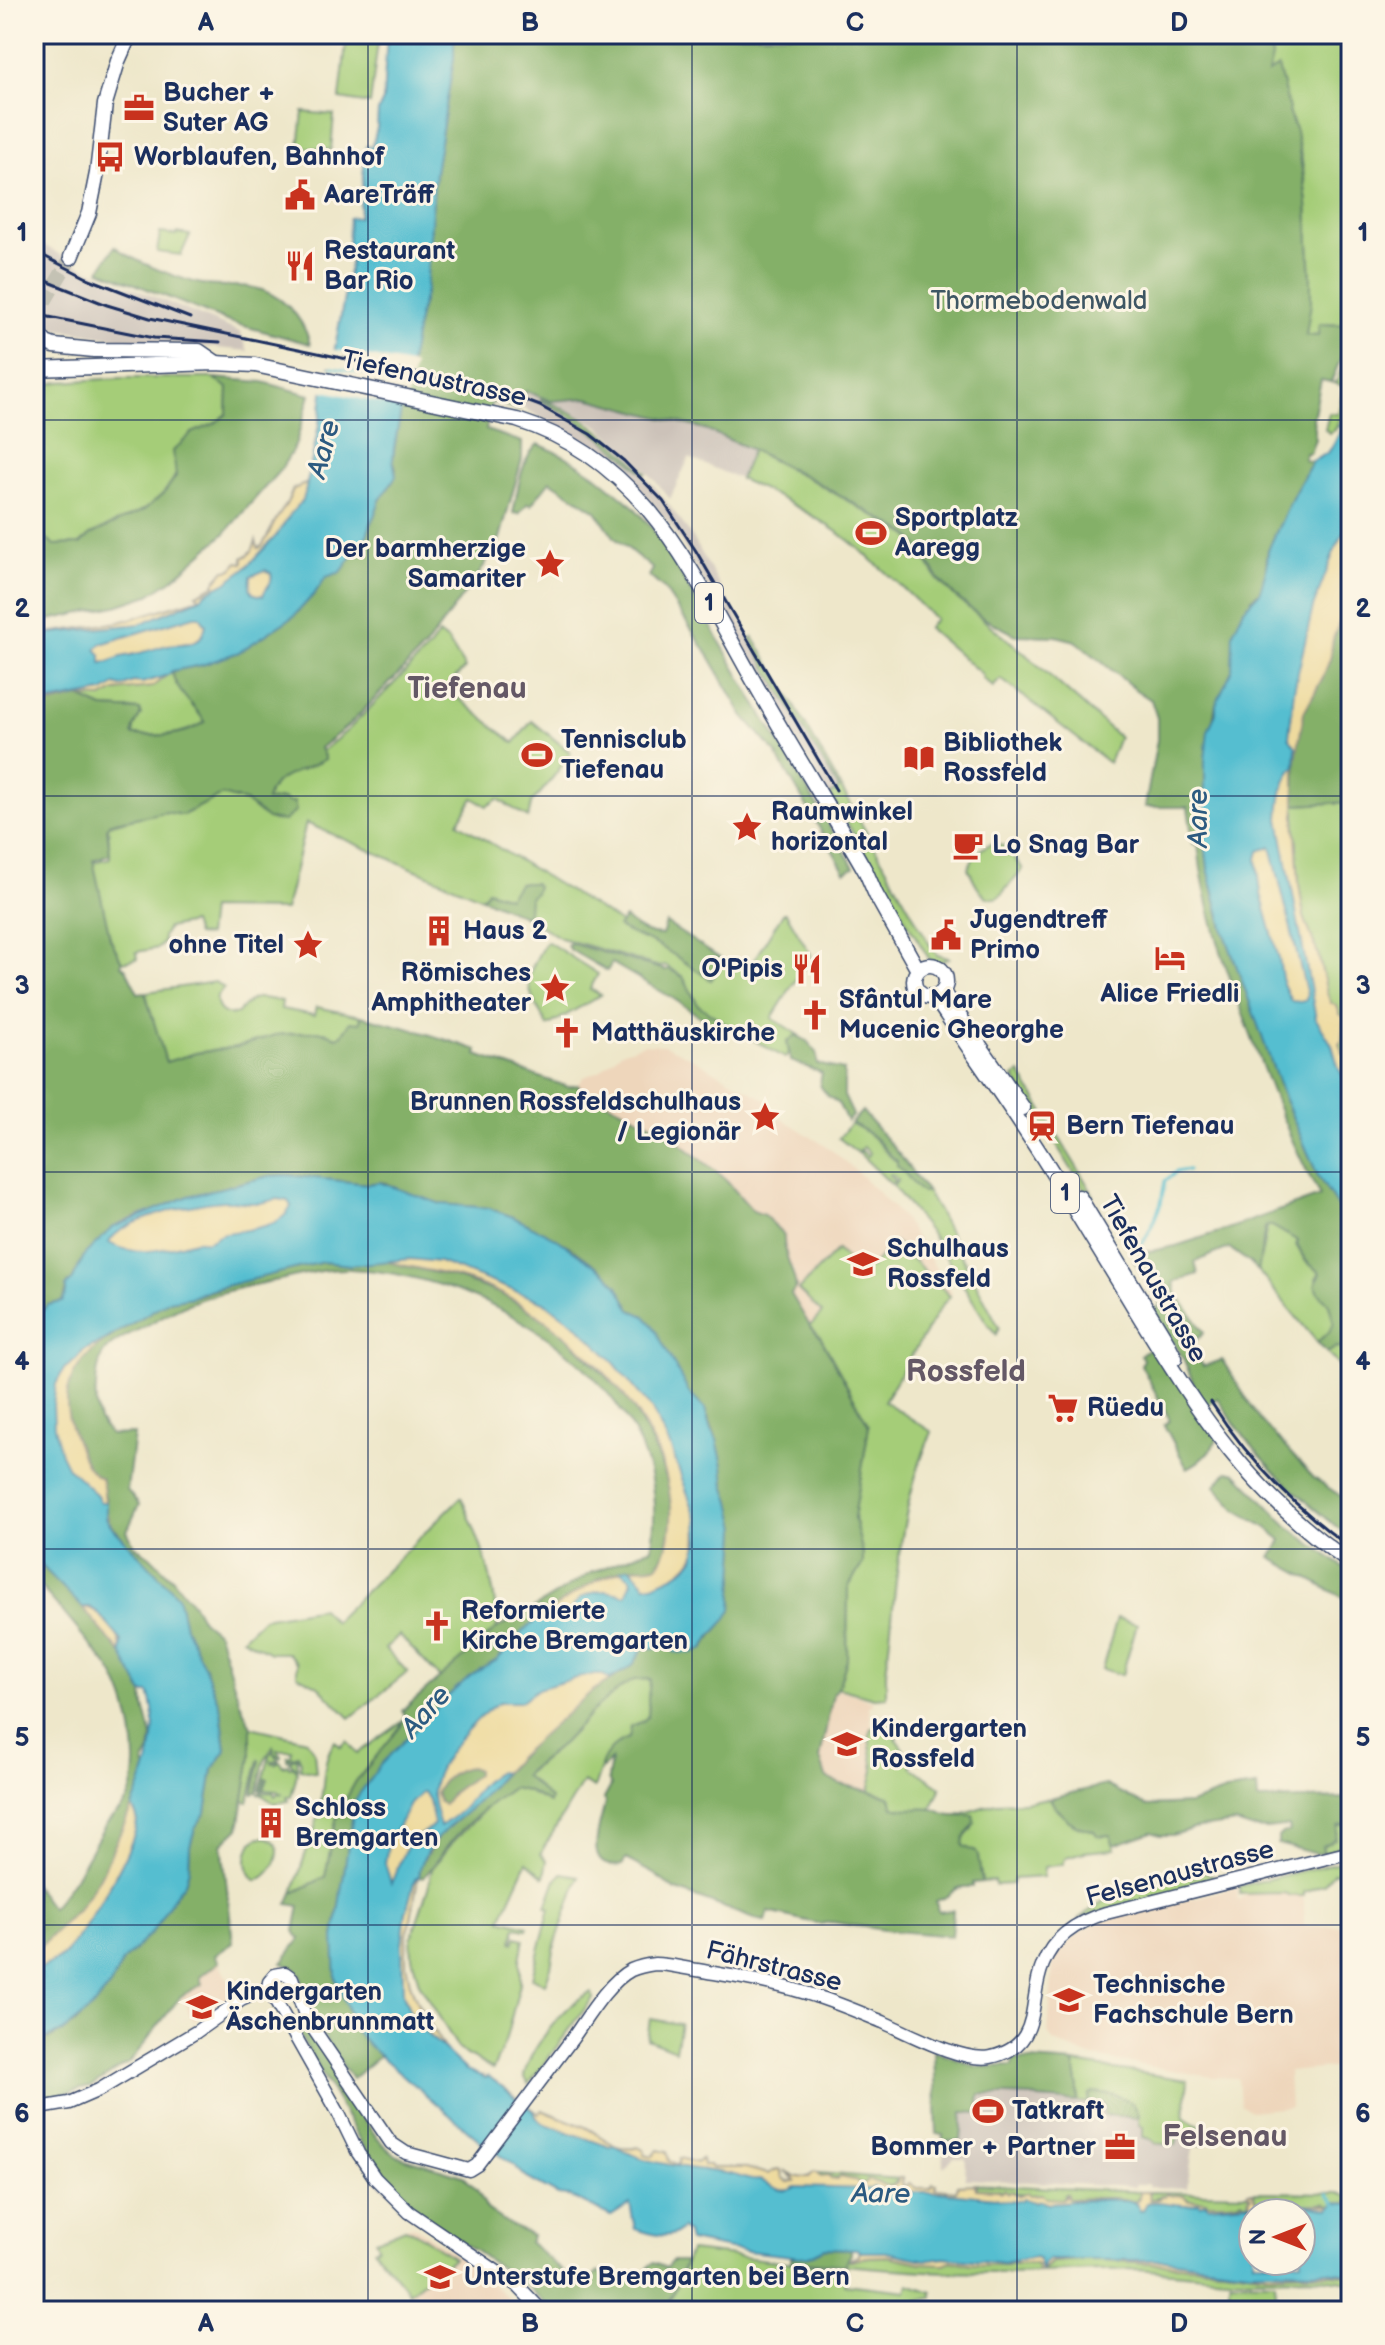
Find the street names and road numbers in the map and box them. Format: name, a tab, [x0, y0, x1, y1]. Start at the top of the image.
street label: Tiefenaustrasse	[339, 344, 529, 414]
road number: 1	[695, 583, 723, 623]
road number: 1	[1051, 1173, 1079, 1213]
street label: Tiefenaustrasse	[1093, 1190, 1213, 1368]
street label: Felsenaustrasse	[1082, 1834, 1278, 1914]
street label: Fährstrasse	[703, 1935, 845, 1999]

